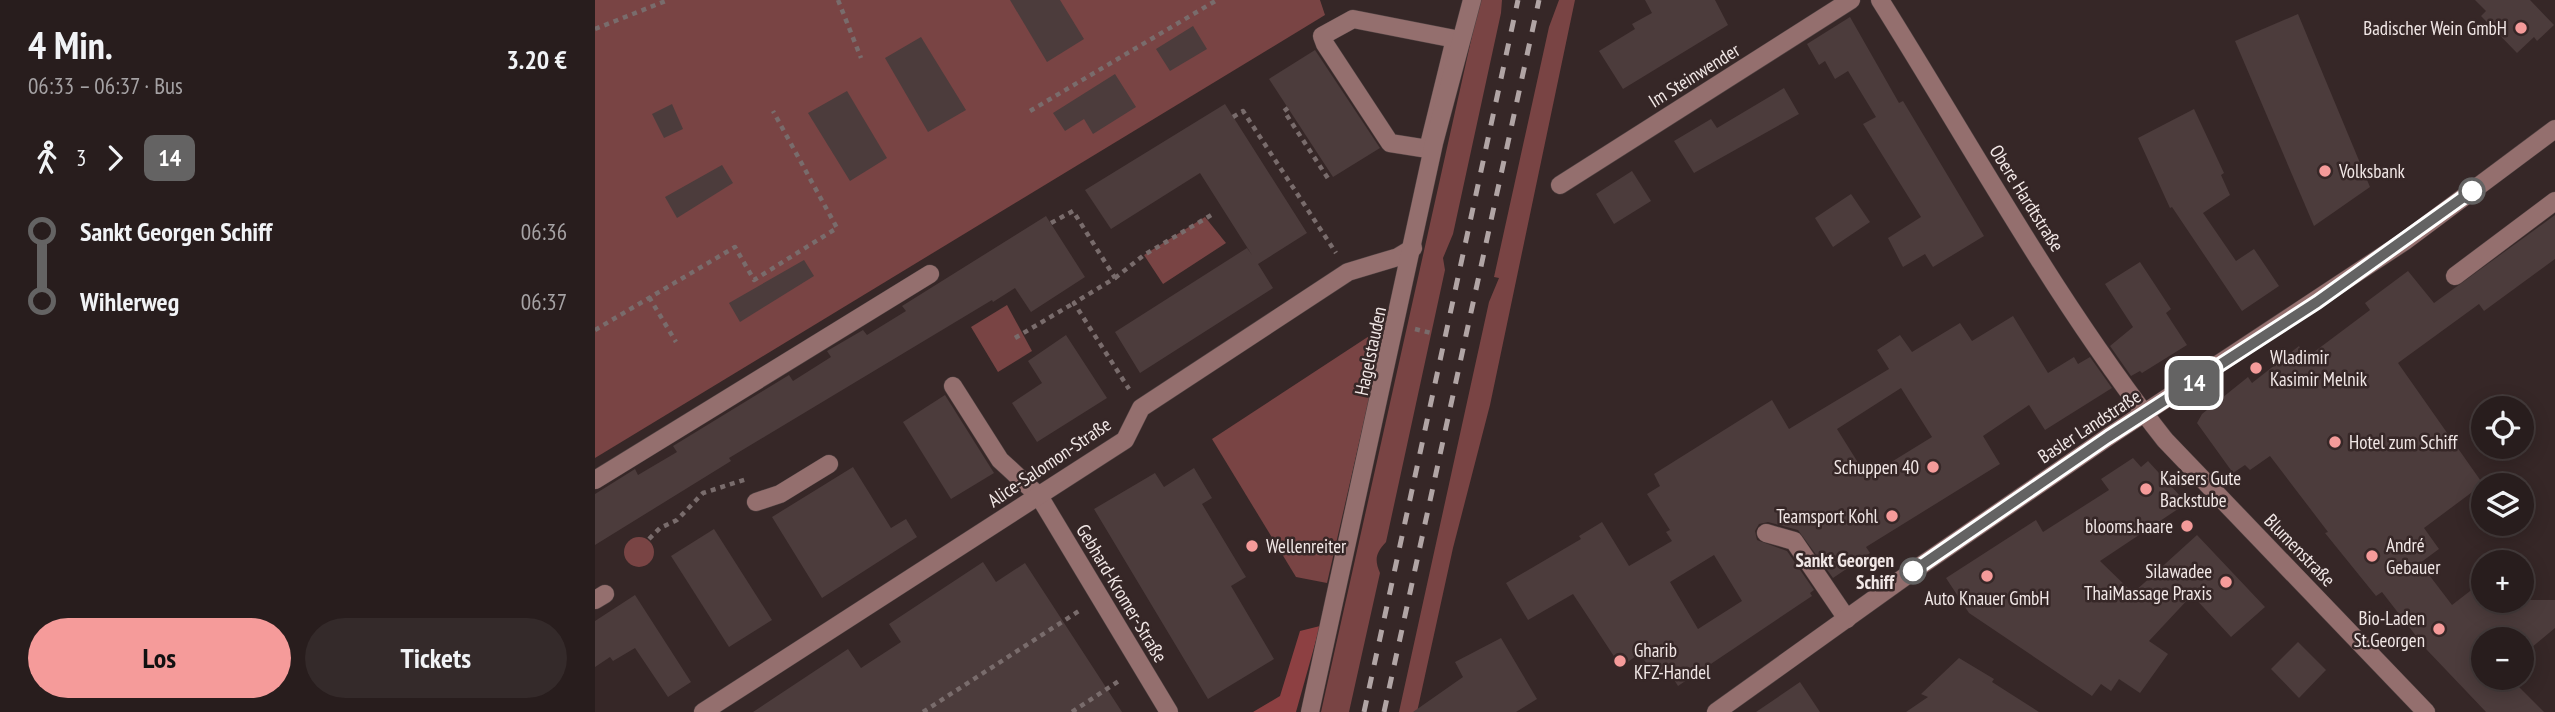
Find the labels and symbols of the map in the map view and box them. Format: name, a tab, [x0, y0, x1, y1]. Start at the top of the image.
place label: Badischer Wein GmbH	[2363, 16, 2507, 40]
marker: Badischer Wein GmbH	[2513, 20, 2529, 36]
street label: Im Steinwender	[1644, 37, 1745, 112]
street label: Obere Hardtstraße	[1985, 140, 2069, 256]
place label: Volksbank	[2338, 159, 2405, 183]
marker: Volksbank	[2317, 163, 2333, 179]
unlabelled marker	[2459, 178, 2485, 204]
street label: Hagelstauden	[1349, 304, 1391, 398]
place label: Wladimir Kasimir Melnik	[2270, 345, 2368, 391]
line badge: 14	[2163, 360, 2225, 406]
marker: Wladimir Kasimir Melnik	[2248, 360, 2264, 376]
street label: Basler Landstraße	[2033, 384, 2145, 468]
street label: Alice-Salomon-Straße	[983, 412, 1115, 512]
place label: Hotel zum Schiff	[2349, 430, 2459, 454]
marker: Hotel zum Schiff	[2327, 434, 2343, 450]
place label: Schuppen 40	[1834, 455, 1919, 479]
marker: Schuppen 40	[1925, 459, 1941, 475]
place label: Kaisers Gute Backstube	[2160, 466, 2241, 512]
marker: Kaisers Gute Backstube	[2138, 481, 2154, 497]
place label: Teamsport Kohl	[1776, 504, 1879, 528]
marker: Teamsport Kohl	[1884, 508, 1900, 524]
street label: Blumenstraße	[2259, 509, 2341, 591]
place label: blooms.haare	[2085, 514, 2173, 538]
marker: blooms.haare	[2179, 518, 2195, 534]
street label: Gebhard-Kromer-Straße	[1071, 520, 1173, 667]
place label: André Gebauer	[2386, 533, 2441, 579]
place label: Wellenreiter	[1266, 534, 1347, 558]
marker: Wellenreiter	[1244, 538, 1260, 554]
place label: Sankt Georgen Schiff	[1795, 548, 1895, 594]
marker: André Gebauer	[2364, 548, 2380, 564]
marker: Sankt Georgen Schiff	[1900, 558, 1926, 584]
place label: Silawadee ThaiMassage Praxis	[2084, 559, 2212, 605]
marker: Auto Knauer GmbH	[1979, 568, 1995, 584]
marker: Silawadee ThaiMassage Praxis	[2218, 574, 2234, 590]
place label: Auto Knauer GmbH	[1925, 586, 2049, 610]
place label: Bio-Laden St.Georgen	[2353, 606, 2425, 652]
marker: Bio-Laden St.Georgen	[2431, 621, 2447, 637]
place label: Gharib KFZ-Handel	[1634, 638, 1711, 684]
marker: Gharib KFZ-Handel	[1612, 653, 1628, 669]

